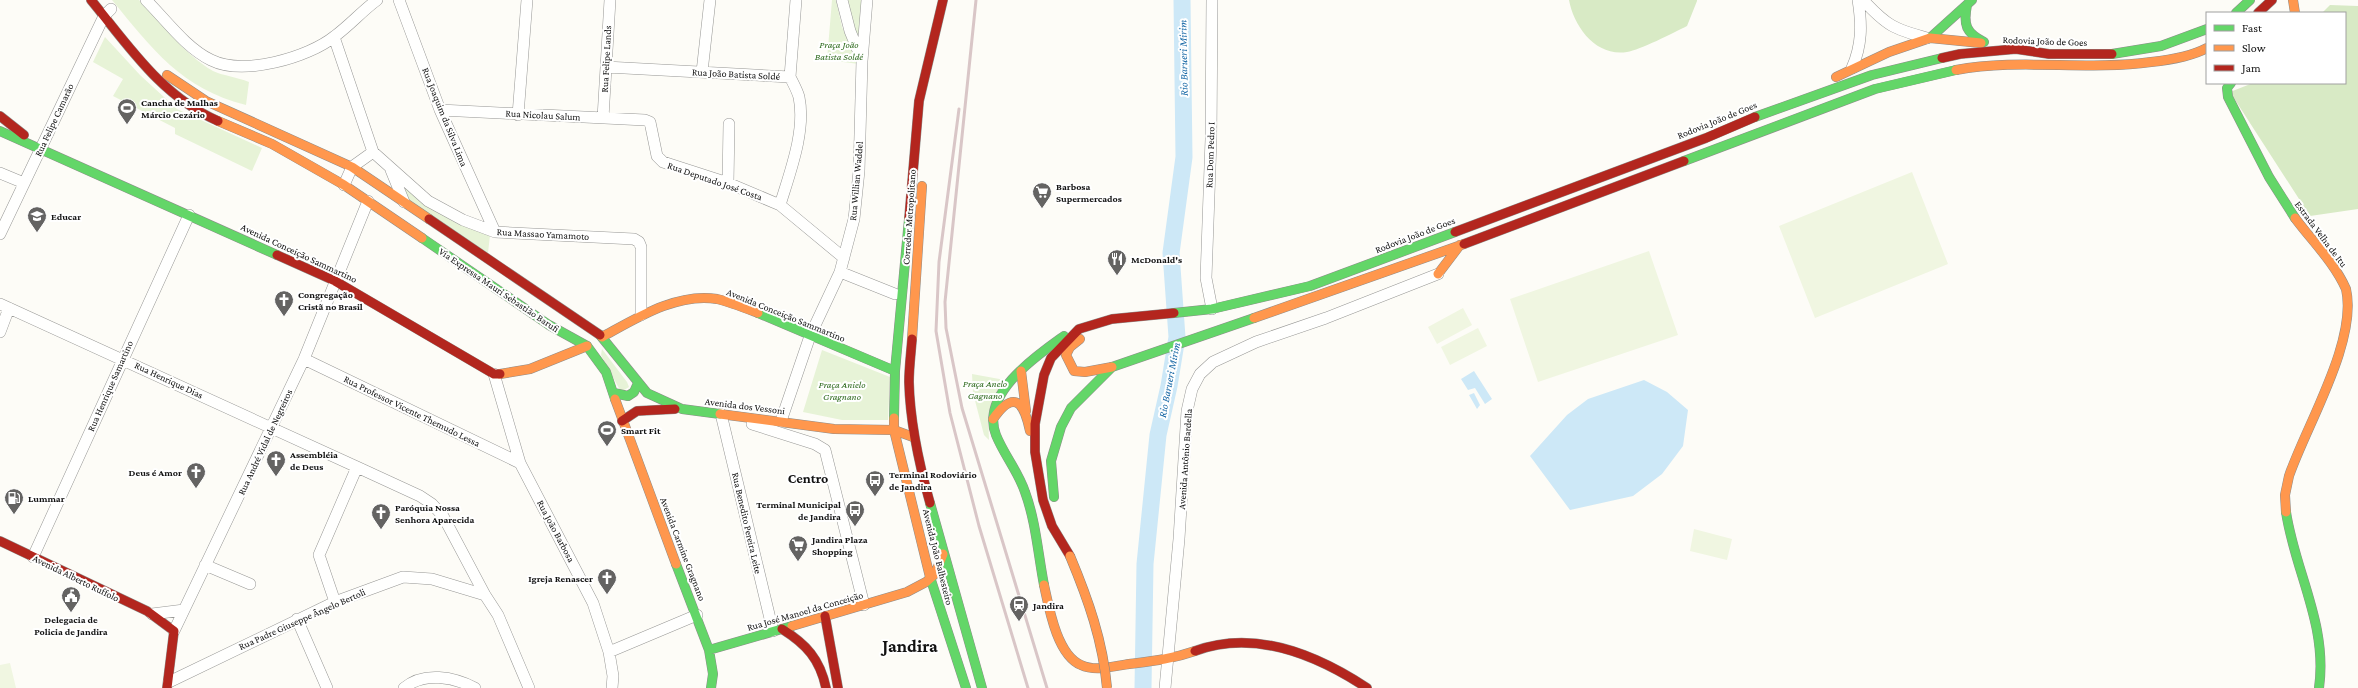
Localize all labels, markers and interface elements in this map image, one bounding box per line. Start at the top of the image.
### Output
legend [2206,12,2346,84]
water label: Rio Barueri Mirim [1176,20,1190,96]
text: Fast [2242,21,2263,35]
street label: Rua Felipe Lands [599,25,613,93]
street label: Rodovia João de Goes [2002,34,2088,48]
park label: Praça João Batista Soldé [815,39,864,62]
text: Slow [2242,41,2266,55]
text: Jam [2241,61,2261,75]
street label: Rua Joaquim da Silva Lima [420,66,470,168]
street label: Rua João Batista Soldé [692,66,781,82]
street label: Rua Felipe Camarão [32,82,76,158]
sports icon: Cancha de Malhas Márcio Cezário [116,97,138,125]
place label: Cancha de Malhas Márcio Cezário [141,97,218,120]
street label: Rodovia João de Goes [1676,99,1758,141]
street label: Rua Nicolau Salum [505,108,581,122]
street label: Rua Dom Pedro I [1203,122,1217,188]
street label: Rua Willian Waddel [847,141,865,221]
street label: Rua Deputado José Costa [666,160,764,203]
street label: Corredor Metropolitano [900,169,918,265]
supermarket icon: Barbosa Supermercados [1031,181,1053,209]
place label: Barbosa Supermercados [1056,181,1122,204]
street label: Estrada Velha de Itu [2293,199,2350,270]
school or university icon: Educar [26,205,48,233]
place label: Educar [51,211,81,222]
street label: Rodovia João de Goes [1373,215,1457,255]
street label: Avenida Conceição Sammartino [239,221,359,285]
street label: Rua Massao Yamamoto [496,226,590,242]
street label: Via Expressa Mauri Sebastião Barufi [437,246,562,335]
restaurant icon: McDonald's [1106,248,1128,276]
place label: McDonald's [1131,254,1182,265]
street label: Avenida Conceição Sammartino [725,286,847,344]
church icon: Congregação Cristã no Brasil [273,289,295,317]
place label: Congregação Cristã no Brasil [298,289,363,312]
street label: Rua Henrique Samartino [85,339,135,433]
water label: Rio Barueri Mirim [1156,341,1182,419]
street label: Rua Henrique Dias [133,359,205,401]
street label: Rua Professor Vicente Themudo Lessa [342,373,482,449]
park label: Praça Anelo Gagnano [963,378,1007,401]
park label: Praça Anielo Gragnano [819,379,866,402]
street label: Rua André Vidal de Negreiros [236,387,294,497]
street label: Avenida dos Vessoni [704,396,786,416]
street label: Avenida Antônio Bardella [1176,408,1194,510]
sports icon: Smart Fit [596,419,618,447]
place label: Smart Fit [621,425,661,436]
church icon: Assembléia de Deus [265,449,287,477]
place label: Assembléia de Deus [289,449,338,472]
church icon: Deus é Amor [185,461,207,489]
place label: Deus é Amor [129,467,182,478]
bus stop icon: Terminal Rodoviário de Jandira [864,469,886,497]
place label: Terminal Rodoviário de Jandira [889,469,977,492]
district label: Centro [788,470,828,486]
street label: Rua Benedito Pereira Leite [730,471,764,575]
fuel station icon: Lummar [3,487,25,515]
place label: Lummar [28,493,65,504]
street label: Avenida Carmine Gragnano [658,496,708,602]
street label: Rua João Barbosa [535,498,577,564]
place label: Terminal Municipal de Jandira [756,499,841,522]
bus stop icon: Terminal Municipal de Jandira [844,499,866,527]
church icon: Paróquia Nossa Senhora Aparecida [370,502,392,530]
place label: Paróquia Nossa Senhora Aparecida [395,502,475,525]
street label: Avenida João Balhesteiro [921,508,955,606]
supermarket icon: Jandira Plaza Shopping [787,534,809,562]
place label: Jandira Plaza Shopping [811,534,868,557]
street label: Avenida Alberto Ruffolo [31,552,121,604]
church icon: Igreja Renascer [596,567,618,595]
place label: Igreja Renascer [528,573,593,585]
public building icon: Delegacia de Policia de Jandira [60,585,82,613]
street label: Rua Padre Giuseppe Ângelo Bertoli [237,586,367,652]
street label: Rua José Manoel da Conceição [746,589,864,633]
station icon: Jandira [1008,594,1030,622]
place label: Jandira [1032,600,1064,611]
place label: Delegacia de Policia de Jandira [34,614,108,637]
district label: Jandira [880,636,938,656]

